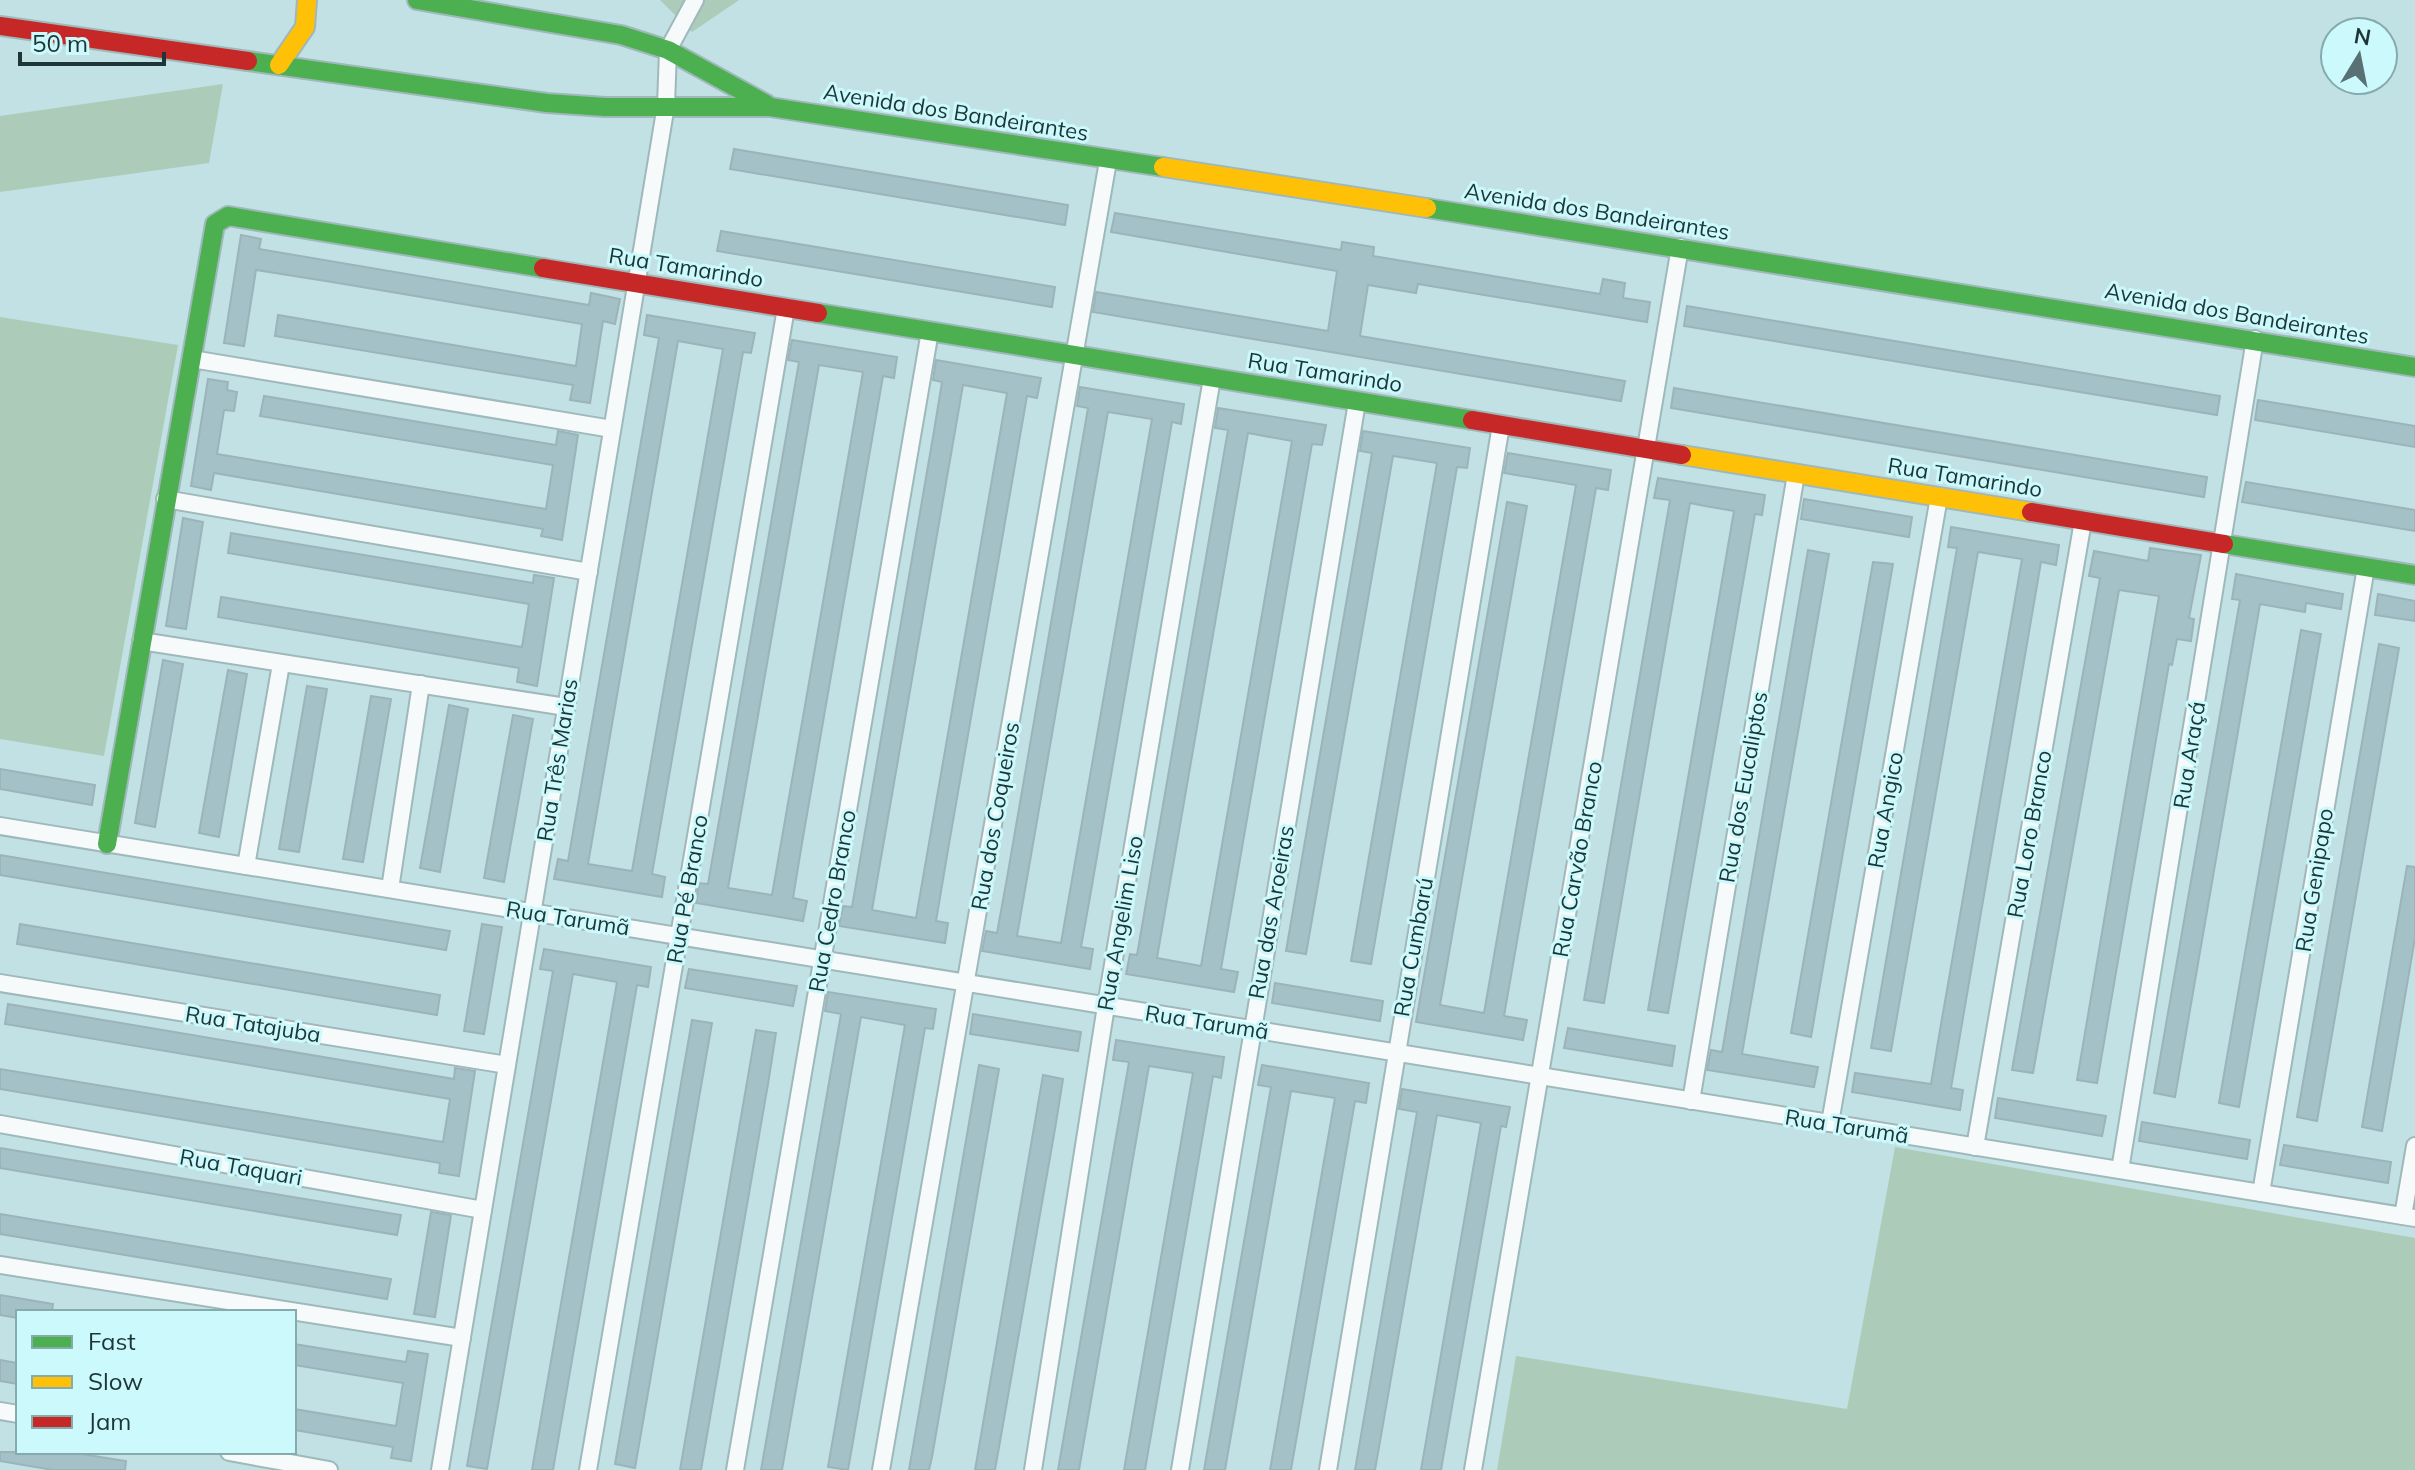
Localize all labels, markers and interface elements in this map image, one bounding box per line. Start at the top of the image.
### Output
scale bar [20,16,164,66]
north arrow [2319,16,2399,96]
text: N [2352,21,2373,52]
text: 50 m [32,28,88,58]
street label: Avenida dos Bandeirantes [822,77,1090,147]
street label: Avenida dos Bandeirantes [1463,176,1731,246]
street label: Rua Tamarindo [607,241,765,293]
street label: Avenida dos Bandeirantes [2103,276,2371,350]
street label: Rua Tamarindo [1246,346,1404,398]
street label: Rua Tamarindo [1886,451,2044,503]
street label: Rua Três Marias [530,677,584,843]
street label: Rua dos Eucaliptos [1712,689,1774,885]
street label: Rua Araçá [2167,699,2211,811]
street label: Rua dos Coqueiros [965,720,1025,912]
street label: Rua Loro Branco [2000,748,2058,920]
street label: Rua Angico [1861,750,1909,870]
street label: Rua Carvão Branco [1546,759,1608,959]
street label: Rua Genipapo [2289,806,2339,954]
street label: Rua Cedro Branco [802,808,862,994]
street label: Rua Pé Branco [660,812,714,966]
street label: Rua das Aroeiras [1242,823,1300,1001]
street label: Rua Angelim Liso [1091,833,1149,1013]
street label: Rua Cumbarú [1387,875,1439,1019]
street label: Rua Tarumã [504,894,632,942]
street label: Rua Tarumã [1143,998,1271,1046]
street label: Rua Tatajuba [183,999,323,1049]
street label: Rua Tarumã [1783,1102,1911,1150]
street label: Rua Taquari [178,1142,304,1192]
legend [16,1310,296,1454]
text: Fast [88,1326,136,1356]
text: Slow [88,1366,143,1396]
text: Jam [88,1406,131,1436]

